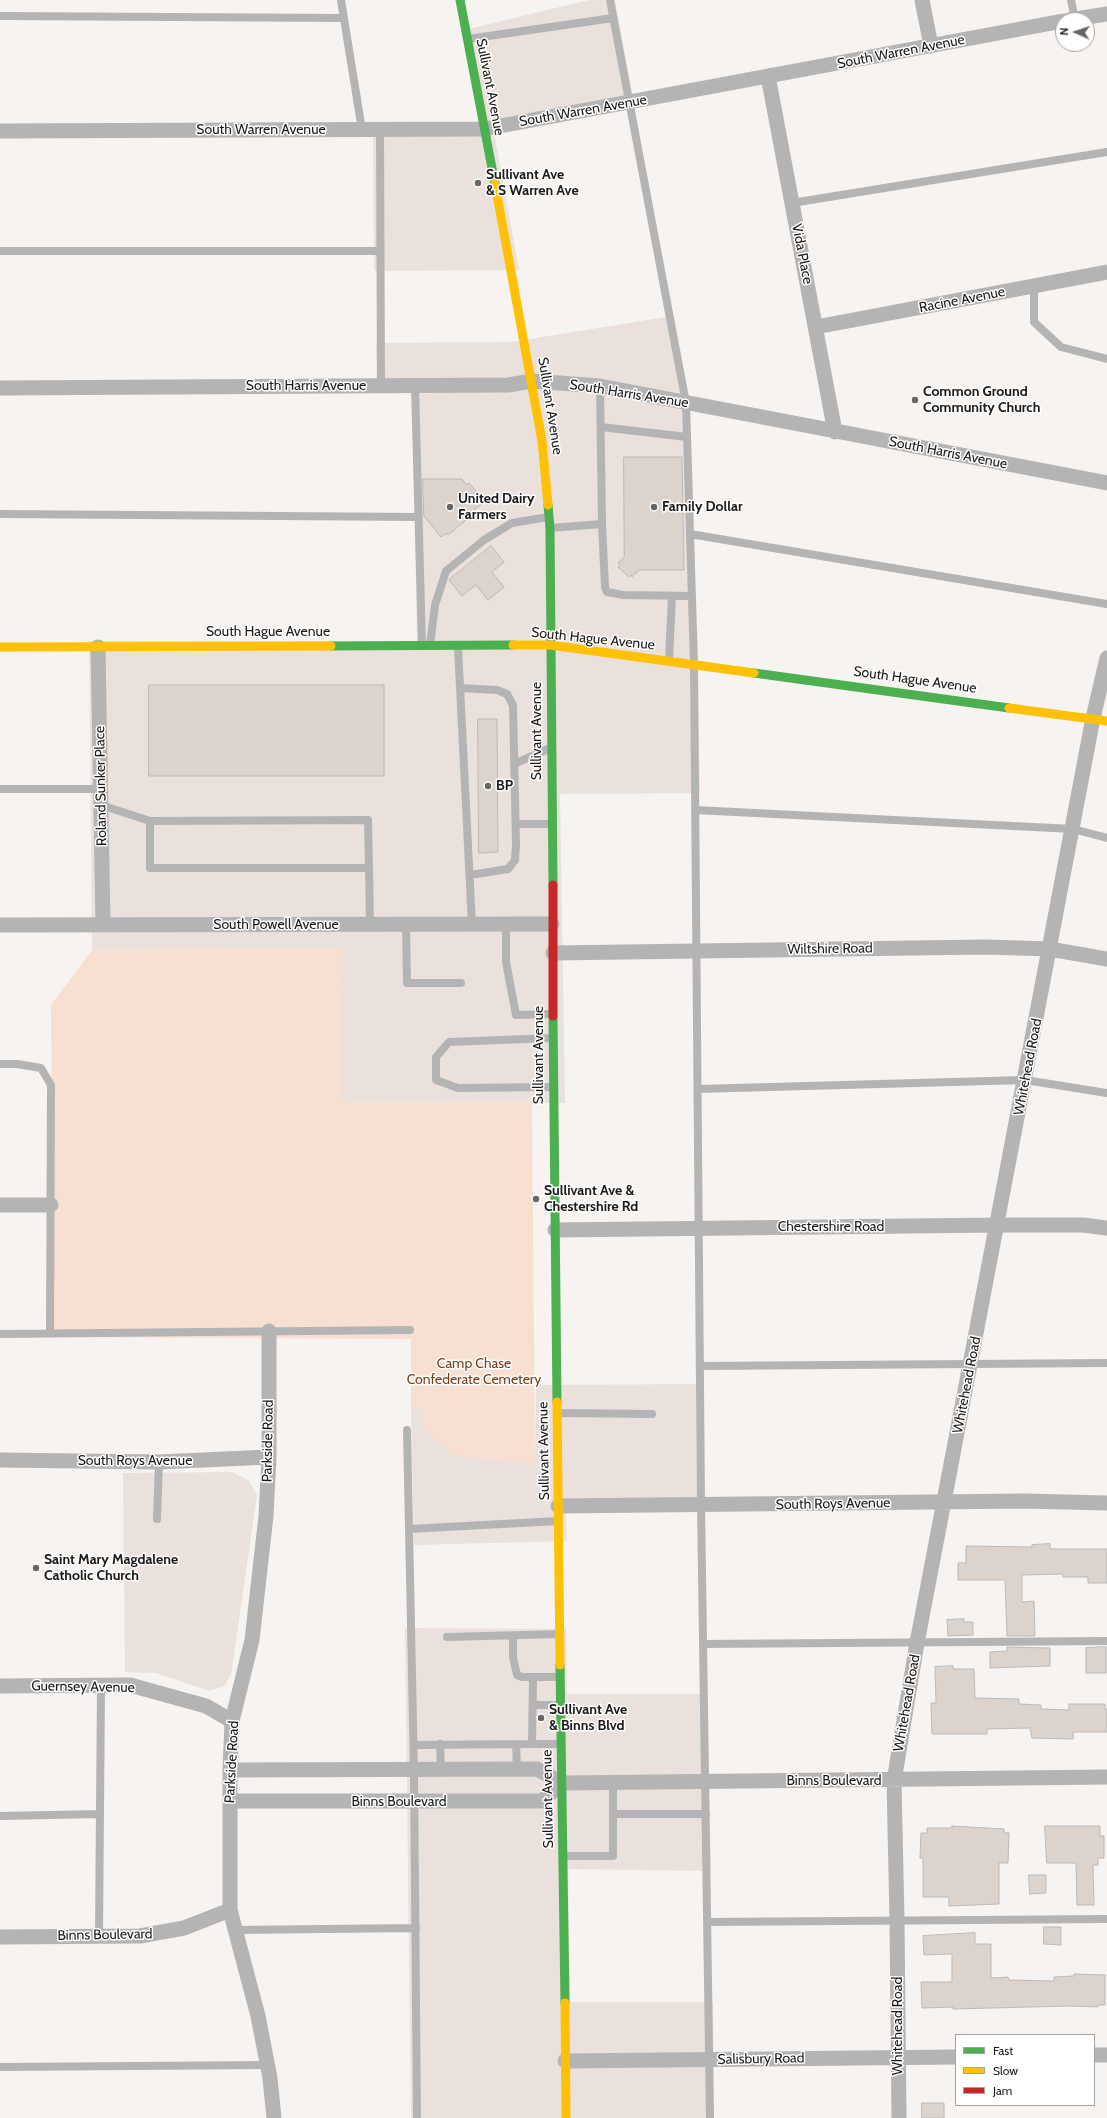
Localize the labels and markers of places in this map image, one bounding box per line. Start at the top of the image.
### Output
place label: Sullivant Ave & S Warren Ave [486,167,579,200]
marker: Sullivant Ave & S Warren Ave [473,178,483,188]
place label: Common Ground Community Church [923,384,1040,416]
marker: Common Ground Community Church [910,395,920,405]
place label: United Dairy Farmers [458,491,535,524]
place label: Family Dollar [662,499,743,515]
marker: United Dairy Farmers [445,502,455,512]
marker: Family Dollar [649,502,659,512]
place label: BP [496,778,513,794]
marker: BP [483,781,493,791]
place label: Sullivant Ave & Chestershire Rd [544,1183,638,1216]
marker: Sullivant Ave & Chestershire Rd [531,1194,541,1204]
place label: Saint Mary Magdalene Catholic Church [44,1552,178,1584]
marker: Saint Mary Magdalene Catholic Church [31,1563,41,1573]
place label: Sullivant Ave & Binns Blvd [549,1702,627,1734]
marker: Sullivant Ave & Binns Blvd [536,1713,546,1723]

